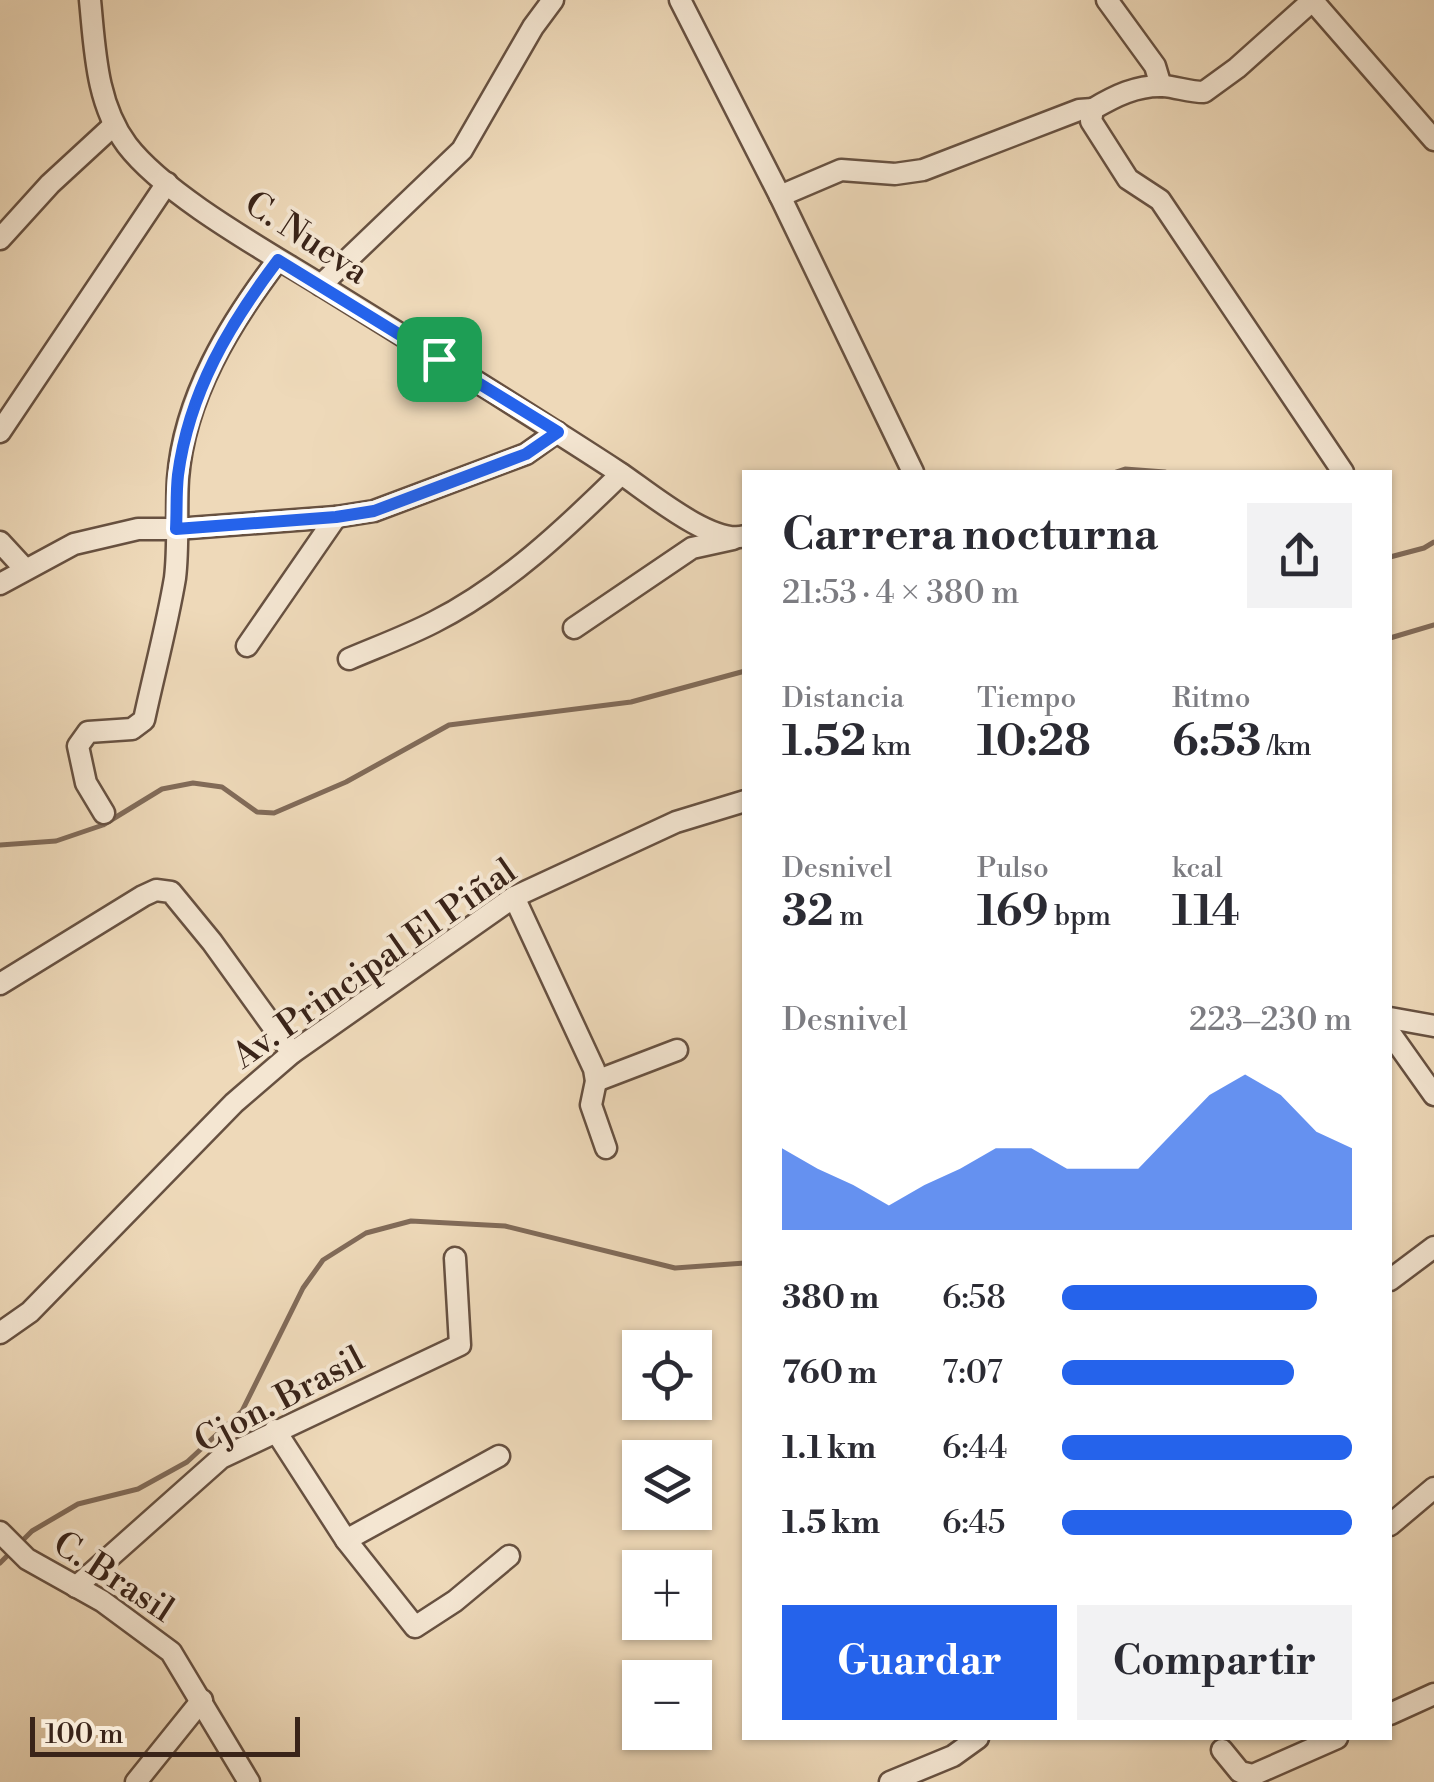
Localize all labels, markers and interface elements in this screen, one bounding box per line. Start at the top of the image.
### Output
street label: C. Nueva [236,183,376,294]
pin [397,317,482,402]
icon: arrive [412,332,467,387]
button: share [1247,503,1352,608]
text: Carrera nocturna [782,507,1158,564]
text: 21:53 · 4 × 380 m [782,573,1019,613]
text: Distancia [782,681,904,716]
text: Tiempo [977,681,1076,716]
text: Ritmo [1172,681,1250,716]
text: 1.52 [782,716,866,769]
text: 10:28 [977,716,1091,769]
text: 6:53 [1172,716,1261,769]
text: km [866,729,911,764]
text: /km [1261,729,1312,764]
street label: Av. Principal El Piñal [224,850,525,1079]
text: Desnivel [782,851,892,886]
text: Pulso [977,851,1049,886]
text: kcal [1172,851,1223,886]
text: 32 [782,886,834,939]
text: 169 [977,886,1049,939]
text: 114 [1172,886,1240,939]
text: m [834,899,864,934]
text: bpm [1049,899,1111,934]
text: Desnivel [782,1000,908,1040]
text: 223–230 m [1189,1000,1352,1040]
text: 380 m [782,1278,879,1318]
text: 6:58 [942,1278,1006,1318]
map controls [622,1330,712,1750]
button: locate [622,1330,712,1420]
street label: Cjon. Brasil [188,1338,372,1463]
text: 760 m [782,1353,877,1393]
text: 7:07 [942,1353,1003,1393]
text: 1.1 km [782,1428,876,1468]
text: 6:44 [942,1428,1007,1468]
button: layers [622,1440,712,1530]
text: 1.5 km [782,1503,880,1543]
text: 6:45 [942,1503,1005,1543]
street label: C. Brasil [45,1522,181,1632]
button: + [622,1550,712,1640]
button: Guardar [782,1605,1057,1720]
button: Compartir [1077,1605,1352,1720]
button: − [622,1660,712,1750]
scale bar [30,1712,300,1756]
text: 100 m [45,1717,124,1752]

